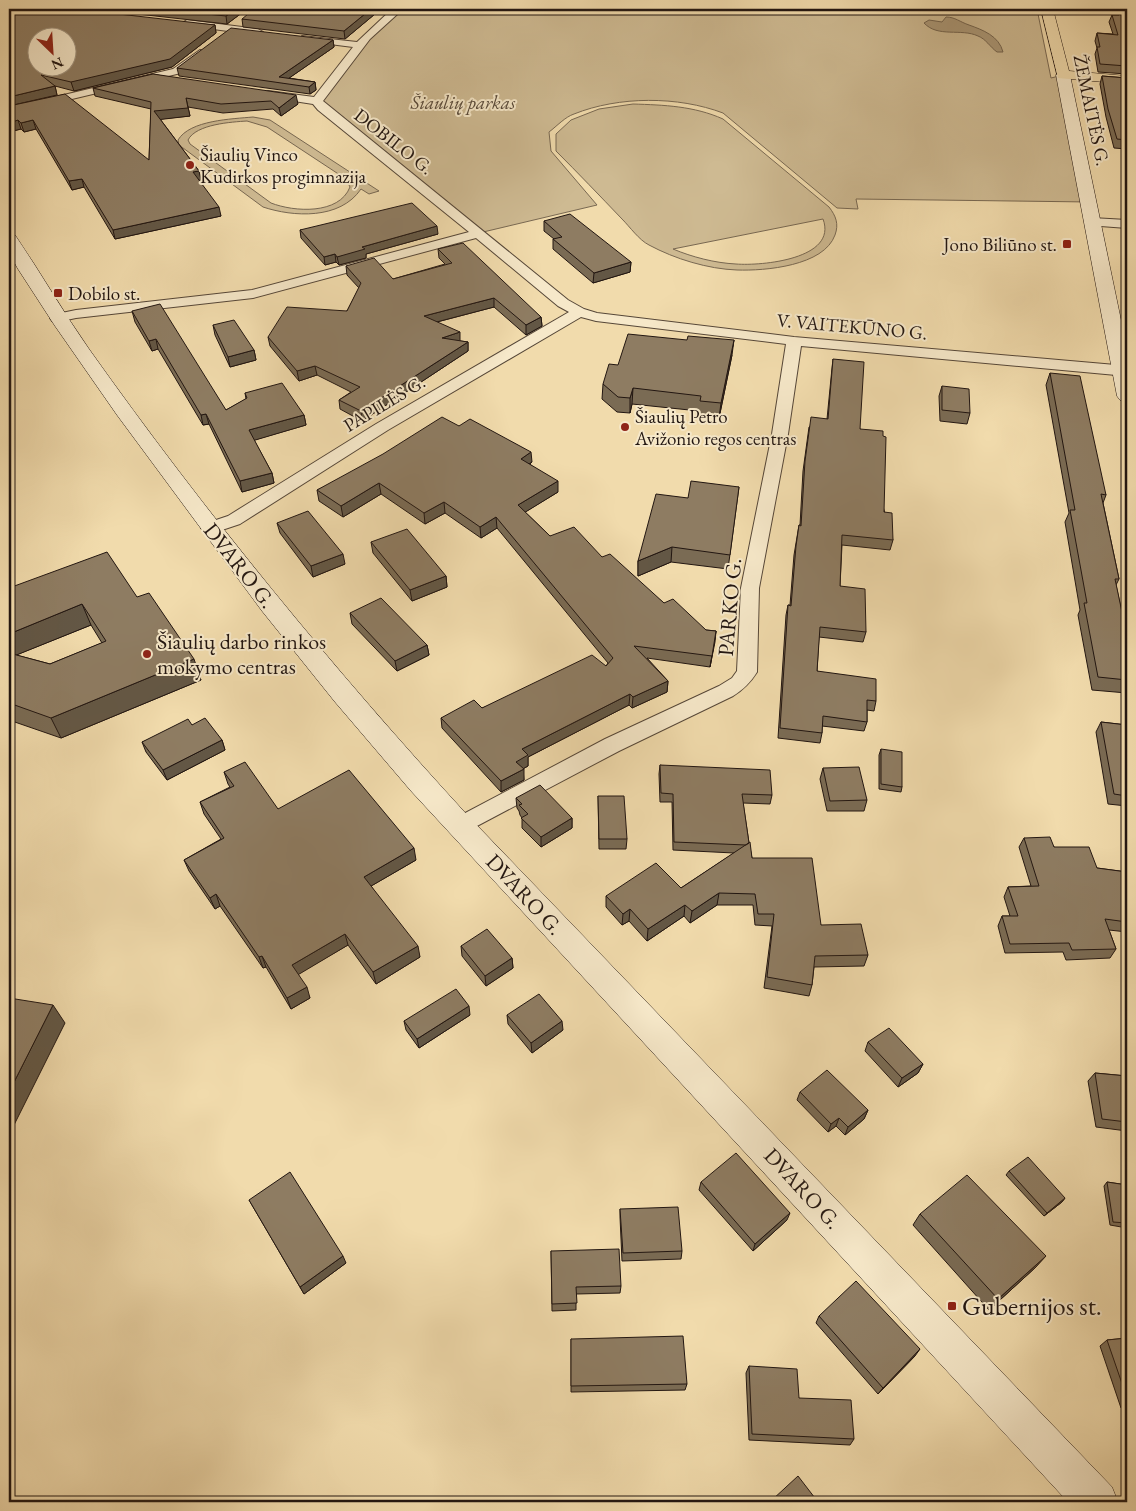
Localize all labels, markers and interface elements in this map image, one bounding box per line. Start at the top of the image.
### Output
north arrow [28,28,78,78]
street label: ŽEMAITĖS G. [1068,52,1116,168]
text: N [48,53,66,75]
park label: Šiaulių parkas [410,90,516,115]
street label: DOBILO G. [349,103,438,180]
place label: Šiaulių Vinco Kudirkos progimnazija [200,142,366,189]
marker: Šiaulių Vinco Kudirkos progimnazija [184,159,196,171]
place label: Jono Biliūno st. [941,232,1057,257]
marker: Jono Biliūno st. [1061,238,1073,250]
place label: Dobilo st. [68,281,140,306]
marker: Dobilo st. [52,287,64,299]
street label: V. VAITEKŪNO G. [776,307,928,346]
street label: PAPILĖS G. [339,369,430,438]
place label: Šiaulių Petro Avižonio regos centras [634,404,796,451]
marker: Šiaulių Petro Avižonio regos centras [619,421,631,433]
street label: DVARO G. [197,517,282,614]
street label: PARKO G. [711,557,748,657]
place label: Šiaulių darbo rinkos mokymo centras [157,627,326,681]
marker: Šiaulių darbo rinkos mokymo centras [141,648,153,660]
street label: DVARO G. [480,848,570,941]
street label: DVARO G. [758,1142,848,1235]
place label: Gubernijos st. [962,1289,1102,1323]
marker: Gubernijos st. [946,1300,958,1312]

